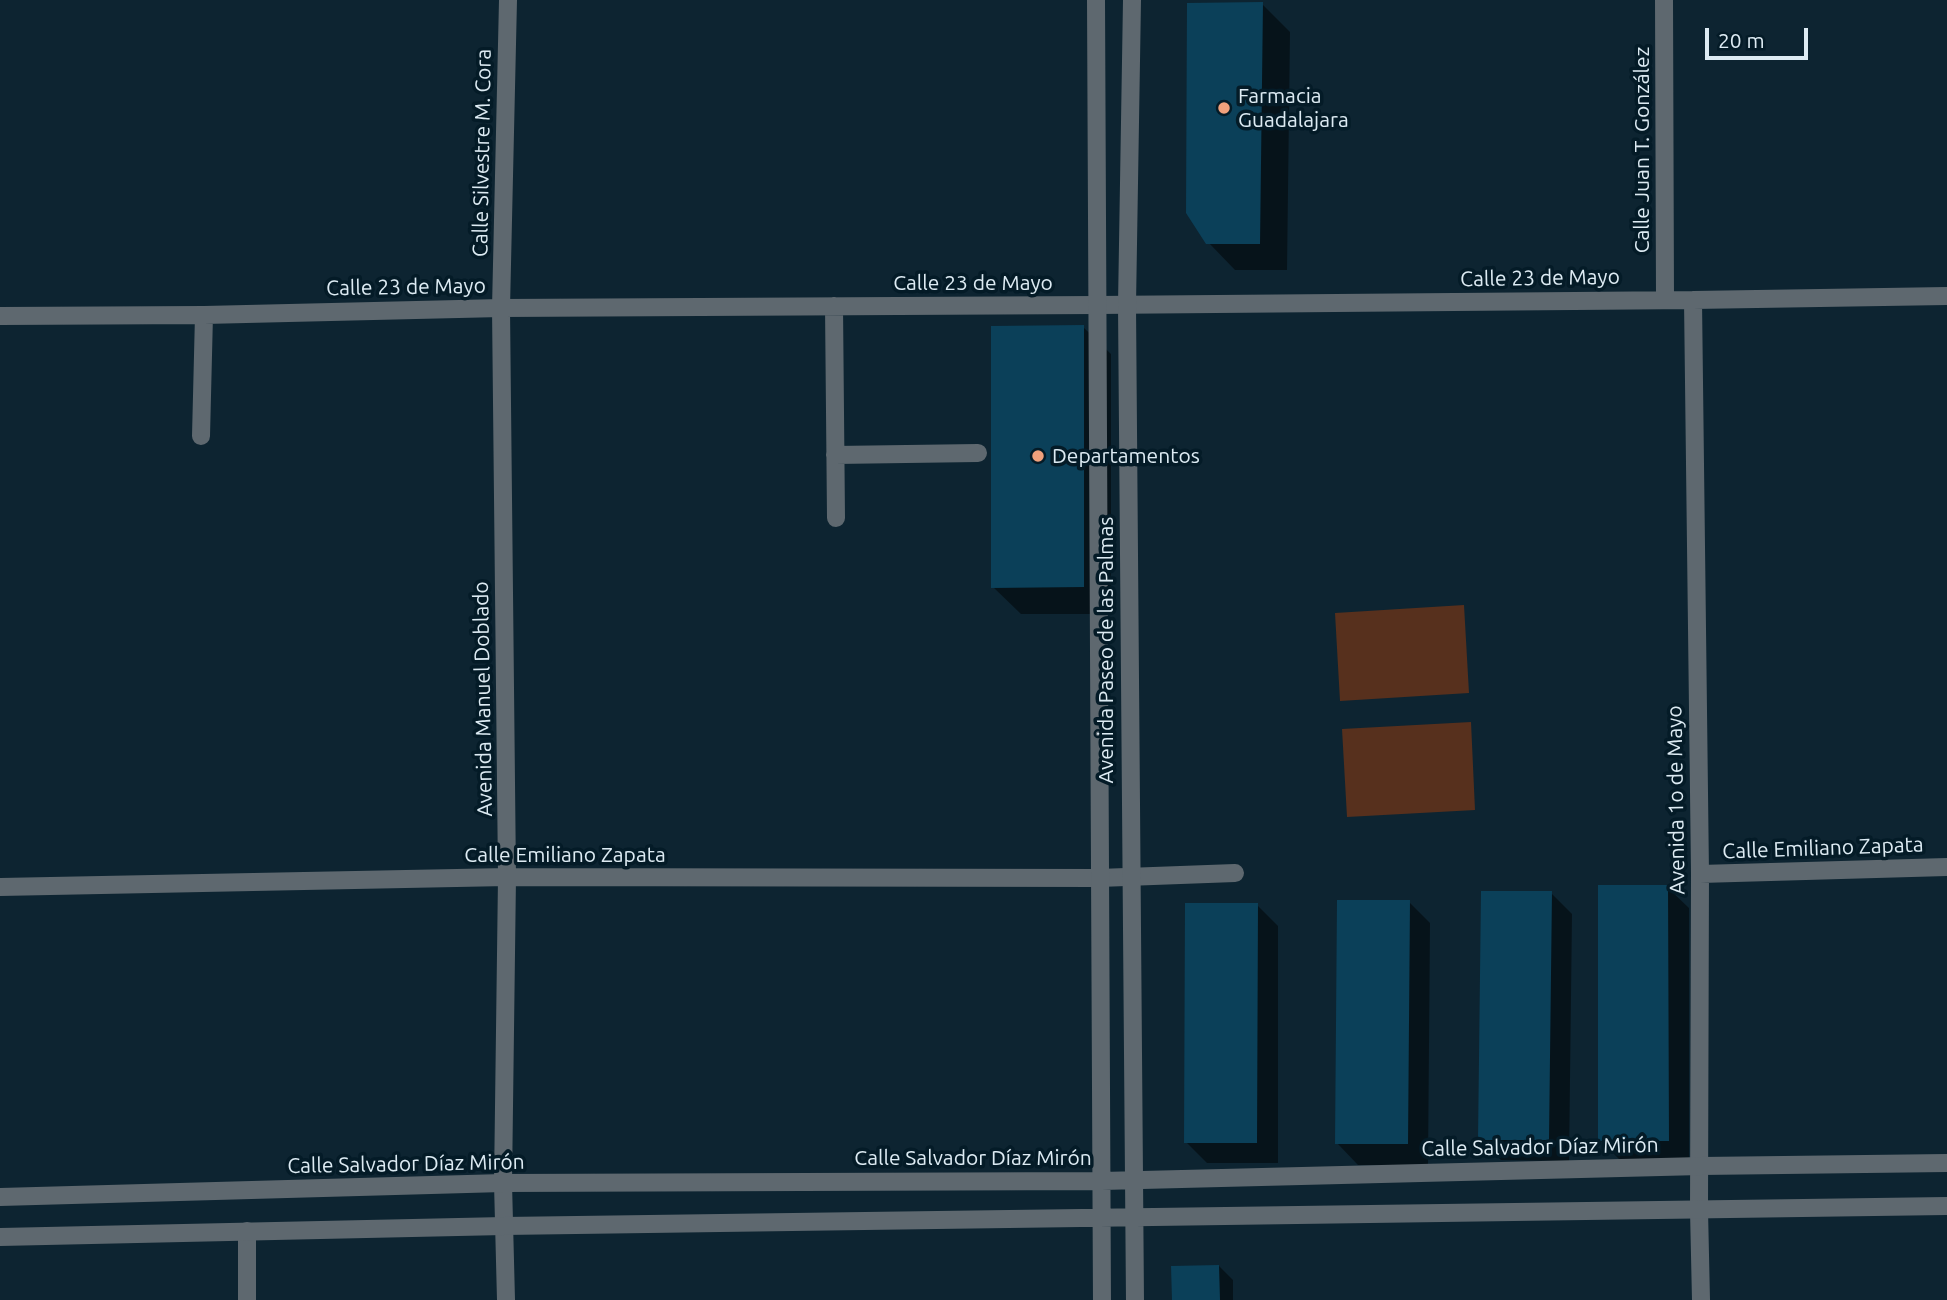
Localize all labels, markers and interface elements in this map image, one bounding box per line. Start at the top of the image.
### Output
scale bar [1709,14,1812,58]
text: 20 m [1718,28,1765,52]
street label: Calle Juan T. González [1629,47,1655,253]
street label: Calle Silvestre M. Cora [468,49,496,257]
place label: Farmacia Guadalajara [1238,83,1349,133]
marker: Farmacia Guadalajara [1216,100,1232,116]
street label: Calle 23 de Mayo [1460,264,1620,292]
street label: Calle 23 de Mayo [893,270,1053,296]
street label: Calle 23 de Mayo [326,273,486,301]
place label: Departamentos [1052,443,1200,469]
marker: Departamentos [1030,448,1046,464]
street label: Avenida Paseo de las Palmas [1093,517,1119,783]
street label: Avenida Manuel Doblado [468,581,498,817]
street label: Avenida 1o de Mayo [1662,705,1690,895]
street label: Calle Emiliano Zapata [1722,832,1924,864]
street label: Calle Emiliano Zapata [464,842,666,868]
street label: Calle Salvador Díaz Mirón [1421,1132,1659,1162]
street label: Calle Salvador Díaz Mirón [854,1145,1092,1171]
street label: Calle Salvador Díaz Mirón [287,1149,525,1179]

